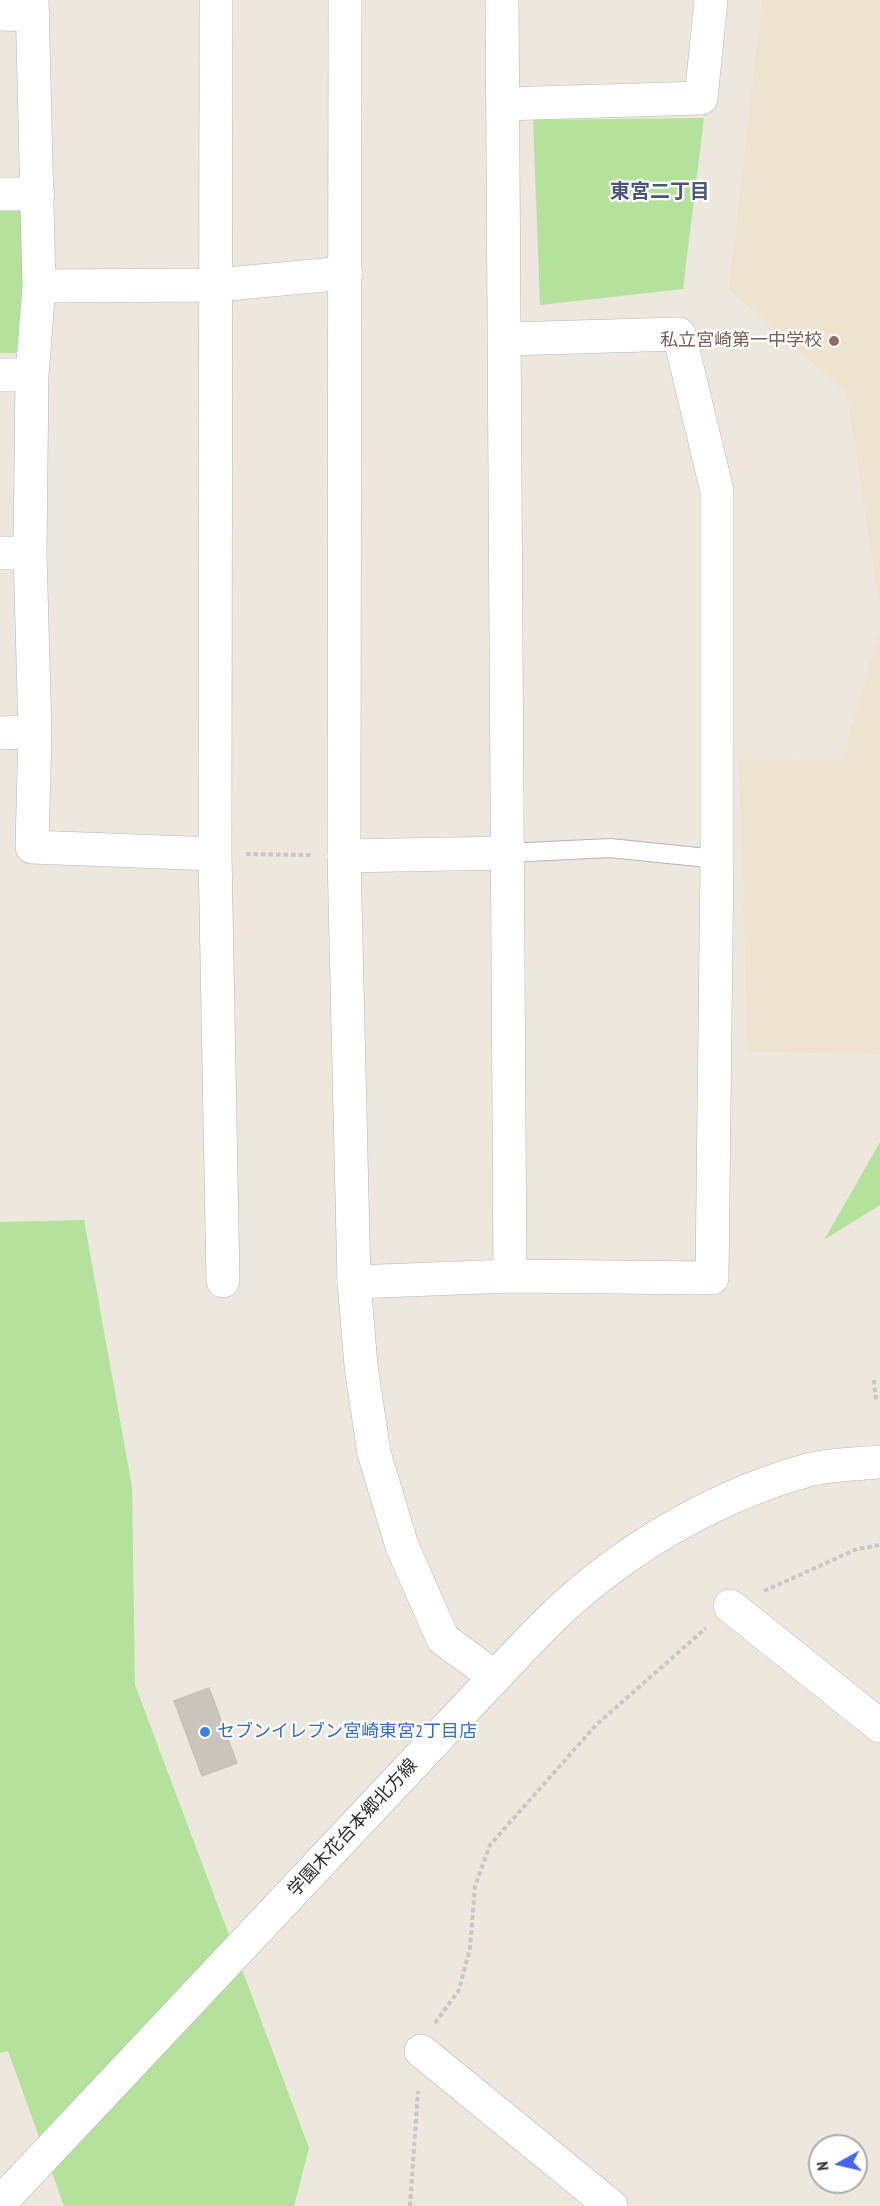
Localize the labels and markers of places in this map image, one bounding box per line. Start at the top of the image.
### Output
place label: 私立宮崎第一中学校 [660,330,822,352]
marker: 私立宮崎第一中学校 [827,334,841,348]
place label: セブンイレブン宮崎東宮2丁目店 [217,1721,477,1743]
marker: セブンイレブン宮崎東宮2丁目店 [198,1725,212,1739]

